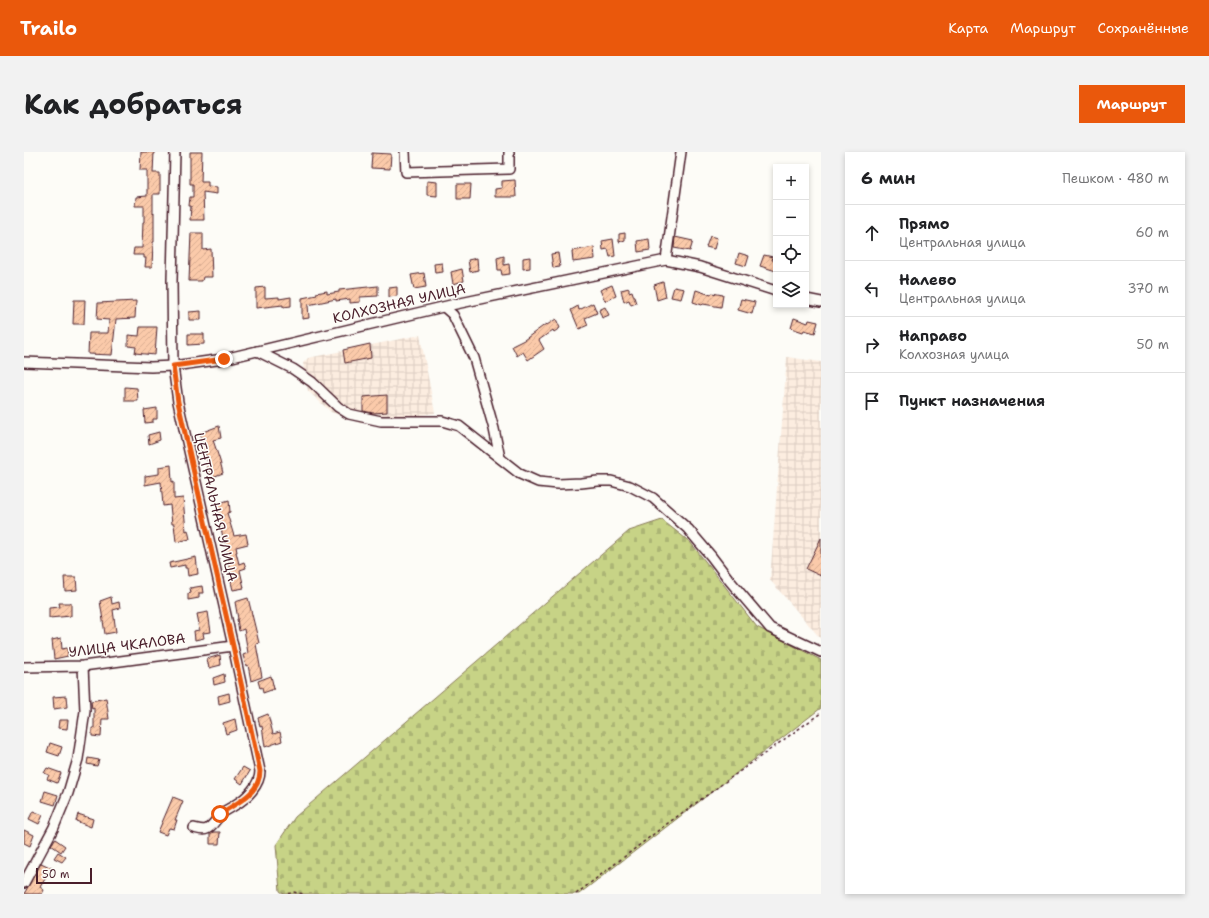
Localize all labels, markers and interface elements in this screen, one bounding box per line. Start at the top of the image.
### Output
text: Trailo [20,16,77,41]
text: Карта [948,19,988,37]
text: Маршрут [1010,19,1076,37]
text: Сохранённые [1098,19,1189,37]
text: Как добраться [24,85,243,123]
button: Маршрут [1079,85,1185,123]
map controls [773,164,809,308]
button: + [773,164,809,200]
text: 6 мин [861,167,916,189]
text: Пешком · 480 m [1062,170,1169,187]
button: − [773,200,809,236]
text: Прямо [899,214,949,234]
icon: ahead [861,222,883,244]
text: 60 m [1136,224,1169,241]
text: Центральная улица [899,234,1025,251]
button: locate [773,236,809,272]
text: Налево [899,270,957,290]
button: layers [773,272,809,308]
icon: left [861,278,883,300]
street label: КОЛХОЗНАЯ УЛИЦА [331,279,467,327]
text: 370 m [1127,280,1169,297]
text: Центральная улица [899,290,1025,307]
text: Направо [899,326,967,346]
icon: right [861,334,883,356]
text: 50 m [1136,336,1169,353]
text: Колхозная улица [899,346,1009,363]
route end [215,350,233,368]
icon: arrive [861,390,883,412]
text: Пункт назначения [899,391,1045,411]
street label: ЦЕНТРАЛЬНАЯ УЛИЦА [190,431,242,583]
street label: УЛИЦА ЧКАЛОВА [68,629,186,661]
route start [211,805,229,823]
scale bar [36,866,92,885]
text: 50 m [42,867,70,882]

